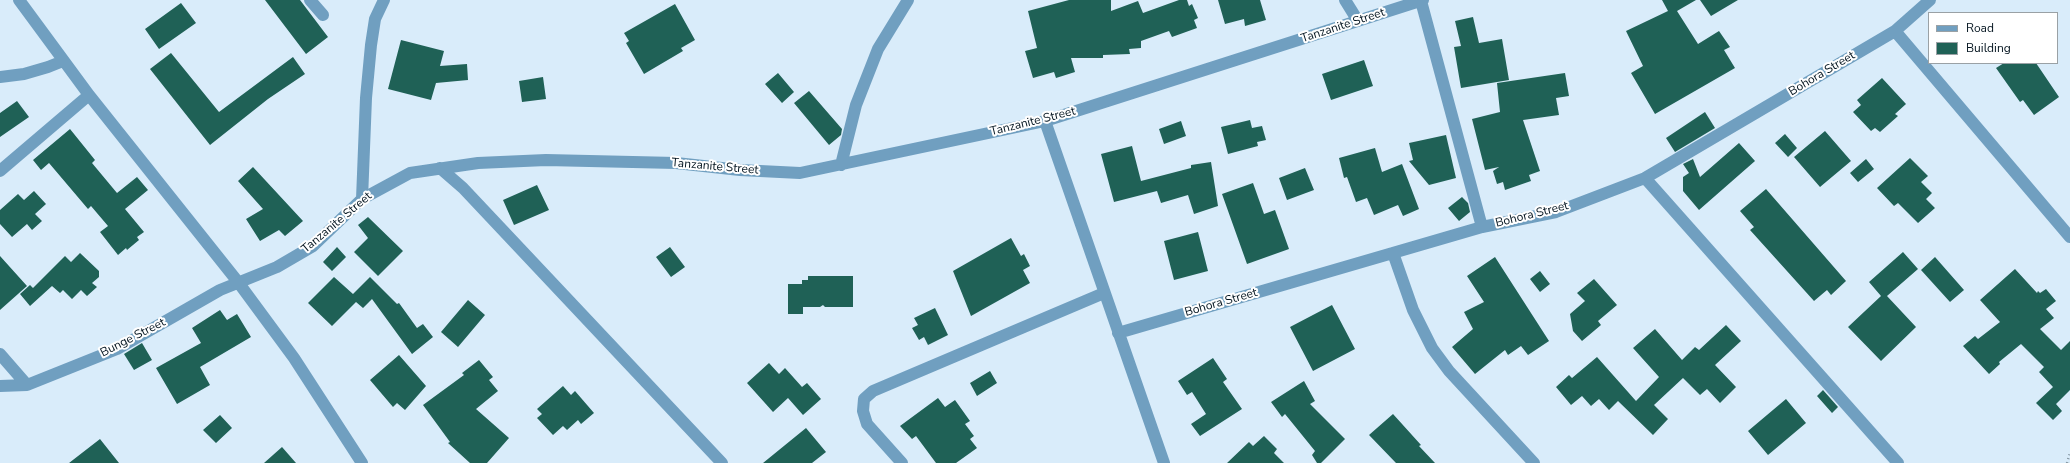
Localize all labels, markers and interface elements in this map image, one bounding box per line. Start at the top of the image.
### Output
street label: Tanzanite Street [1299,6,1387,46]
legend [1928,12,2058,64]
text: Road [1966,20,1994,36]
text: Building [1966,40,2011,56]
street label: Bohora Street [1786,49,1858,99]
street label: Tanzanite Street [989,104,1077,140]
street label: Tanzanite Street [671,156,759,178]
street label: Tanzanite Street [299,189,375,257]
street label: Bohora Street [1494,199,1570,231]
street label: Bohora Street [1183,286,1259,320]
street label: Bunge Street [98,315,168,361]

